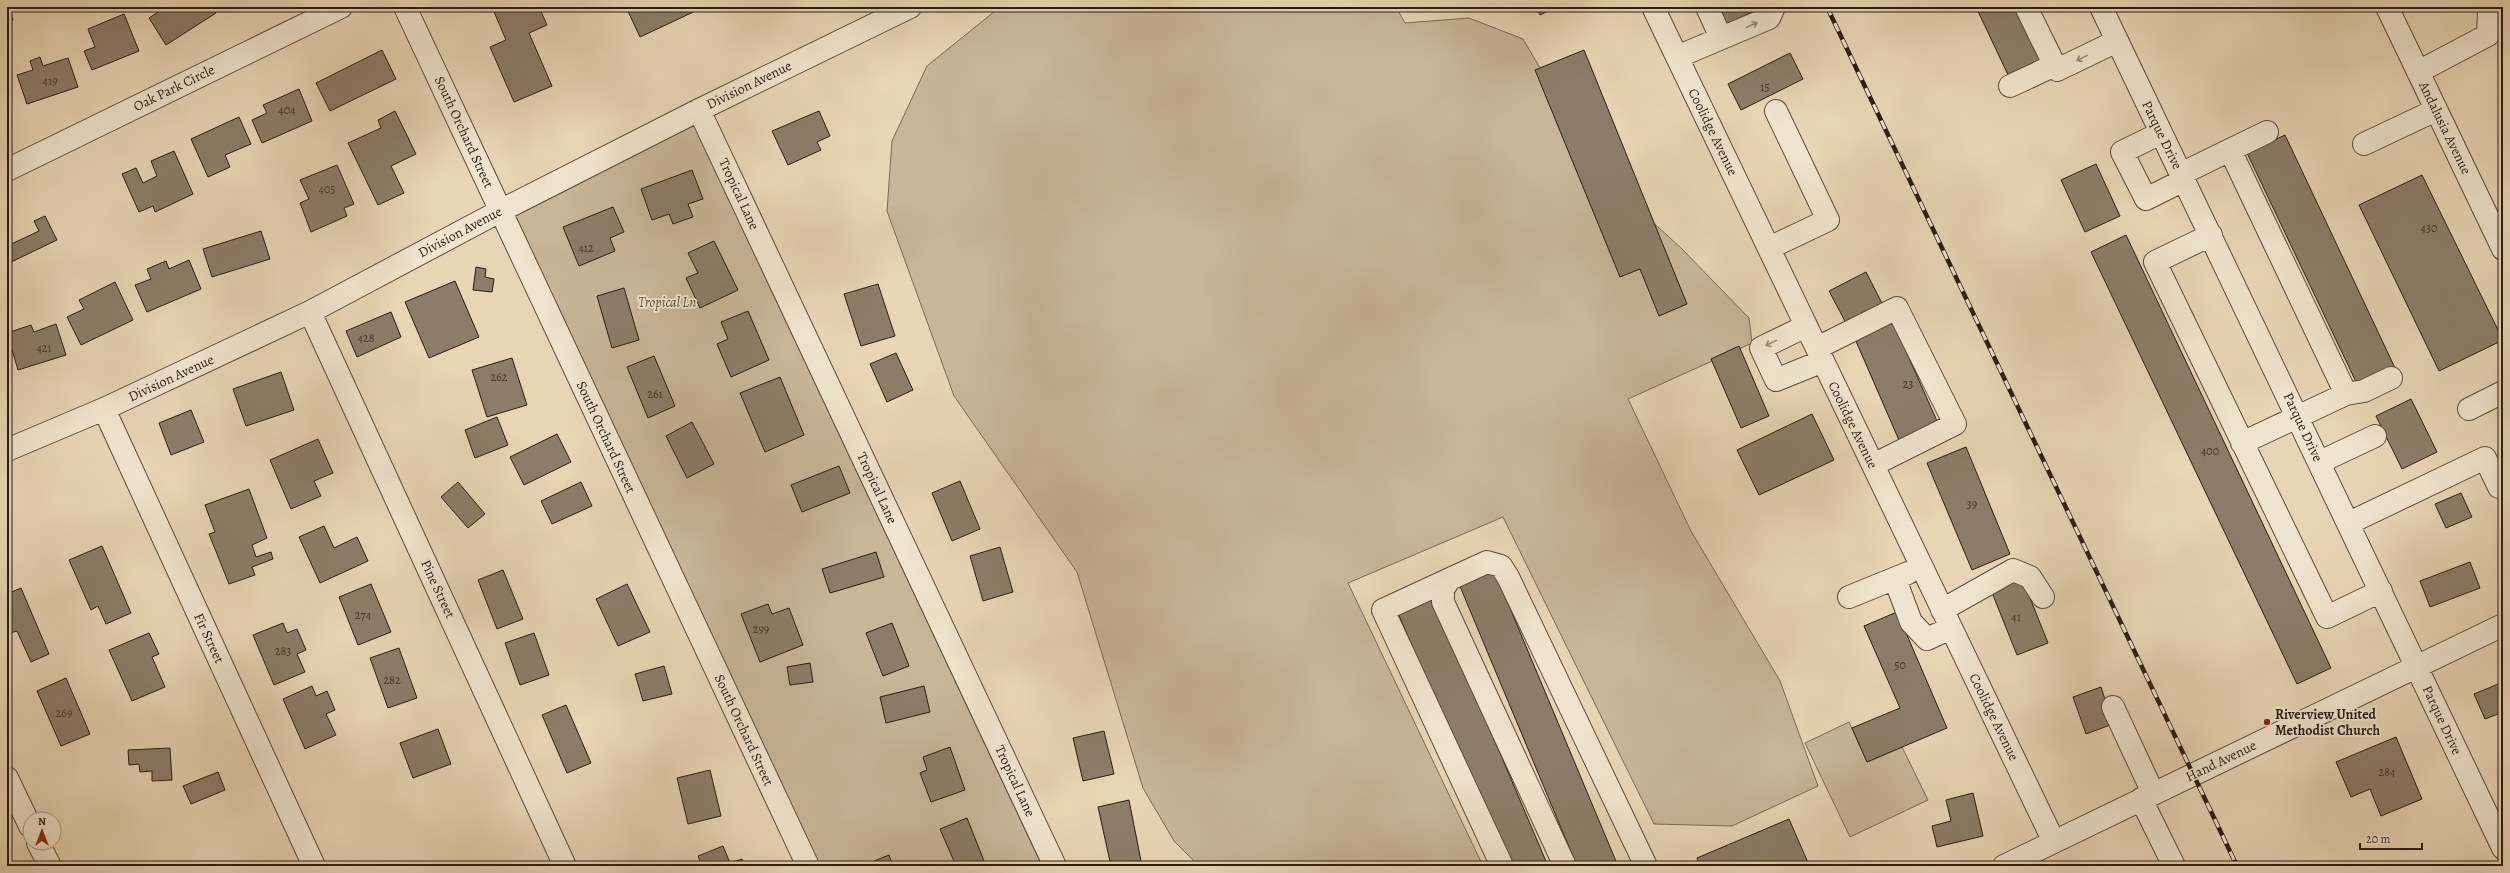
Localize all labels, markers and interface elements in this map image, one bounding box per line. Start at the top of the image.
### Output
one-way arrow [1745,21,1757,29]
one-way arrow [2076,55,2088,62]
street label: Division Avenue [703,56,795,114]
street label: Oak Park Circle [130,60,218,116]
house number: 419 [42,73,58,89]
street label: South Orchard Street [430,73,498,191]
street label: Andalusia Avenue [2414,77,2476,178]
house number: 15 [1760,79,1770,95]
street label: Coolidge Avenue [1684,85,1742,179]
street label: Parque Drive [2137,97,2187,173]
house number: 404 [278,102,296,118]
street label: Tropical Lane [714,155,764,233]
house number: 405 [319,181,336,197]
street label: Division Avenue [415,202,505,262]
house number: 430 [2421,220,2437,236]
house number: 412 [578,240,594,256]
park label: Tropical Ln [638,293,696,312]
house number: 428 [358,330,375,346]
house number: 421 [36,340,52,356]
one-way arrow [1765,340,1777,347]
street label: Division Avenue [125,350,217,406]
house number: 262 [491,369,508,385]
house number: 23 [1903,376,1913,392]
street label: South Orchard Street [572,378,640,496]
street label: Coolidge Avenue [1824,378,1882,472]
house number: 261 [647,386,663,402]
street label: Parque Drive [2279,389,2327,465]
house number: 400 [2201,443,2219,459]
street label: Tropical Lane [852,449,902,527]
house number: 39 [1967,496,1977,512]
street label: Pine Street [416,557,460,622]
house number: 274 [355,607,372,623]
house number: 41 [2011,609,2021,625]
street label: Fir Street [189,610,229,667]
house number: 299 [753,621,769,637]
house number: 283 [275,643,291,659]
house number: 50 [1894,657,1906,673]
street label: Coolidge Avenue [1965,670,2023,764]
street label: South Orchard Street [710,671,778,789]
house number: 282 [383,672,401,688]
street label: Parque Drive [2418,682,2466,758]
house number: 269 [56,705,72,721]
place label: Riverview United Methodist Church [2275,705,2380,740]
marker: Riverview United Methodist Church [2262,717,2272,727]
street label: Hand Avenue [2182,736,2260,786]
street label: Tropical Lane [990,742,1040,820]
house number: 284 [2379,764,2396,780]
north arrow [22,811,62,851]
text: N [38,814,46,829]
scale bar [2360,825,2422,851]
text: 20 m [2366,831,2390,847]

